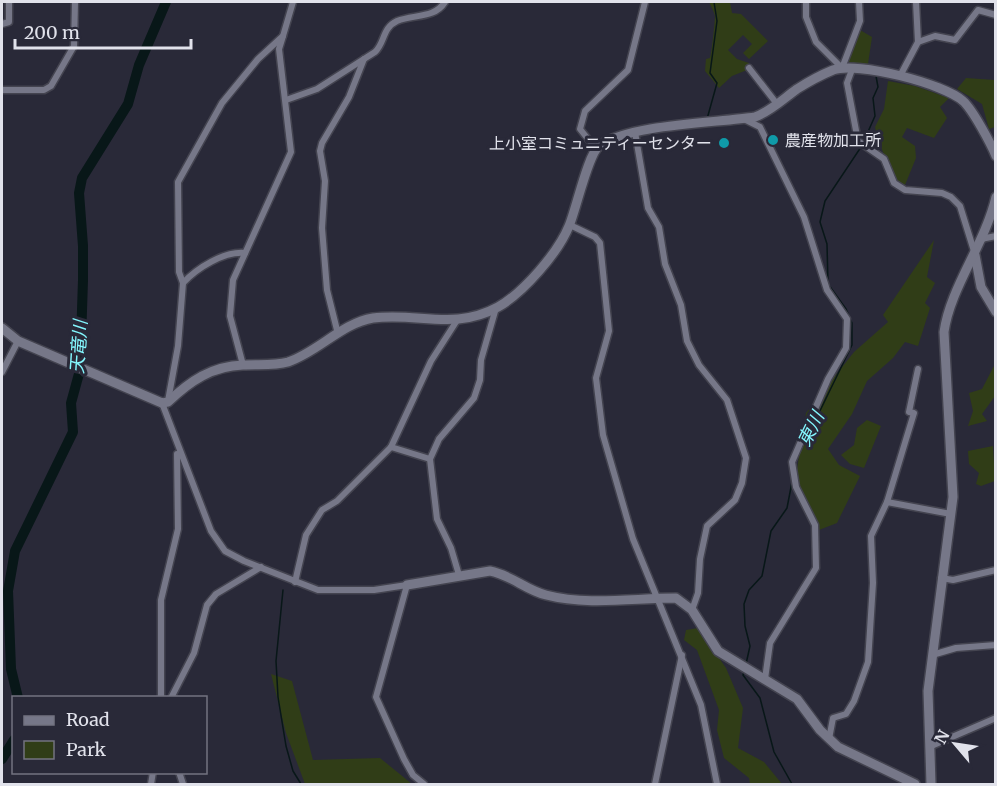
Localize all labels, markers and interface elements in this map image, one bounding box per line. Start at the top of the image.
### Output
scale bar [15,12,190,50]
text: 200 m [24,21,80,44]
place label: 農産物加工所 [785,130,881,150]
place label: 上小室コミュニティーセンター [489,133,712,153]
marker: 農産物加工所 [766,133,780,147]
marker: 上小室コミュニティーセンター [717,136,731,150]
water label: 天竜川 [65,317,92,375]
water label: 東川 [792,406,830,450]
legend [12,696,207,774]
text: Road [66,708,110,731]
north arrow [925,714,985,774]
text: N [930,726,954,747]
text: Park [66,738,107,761]

